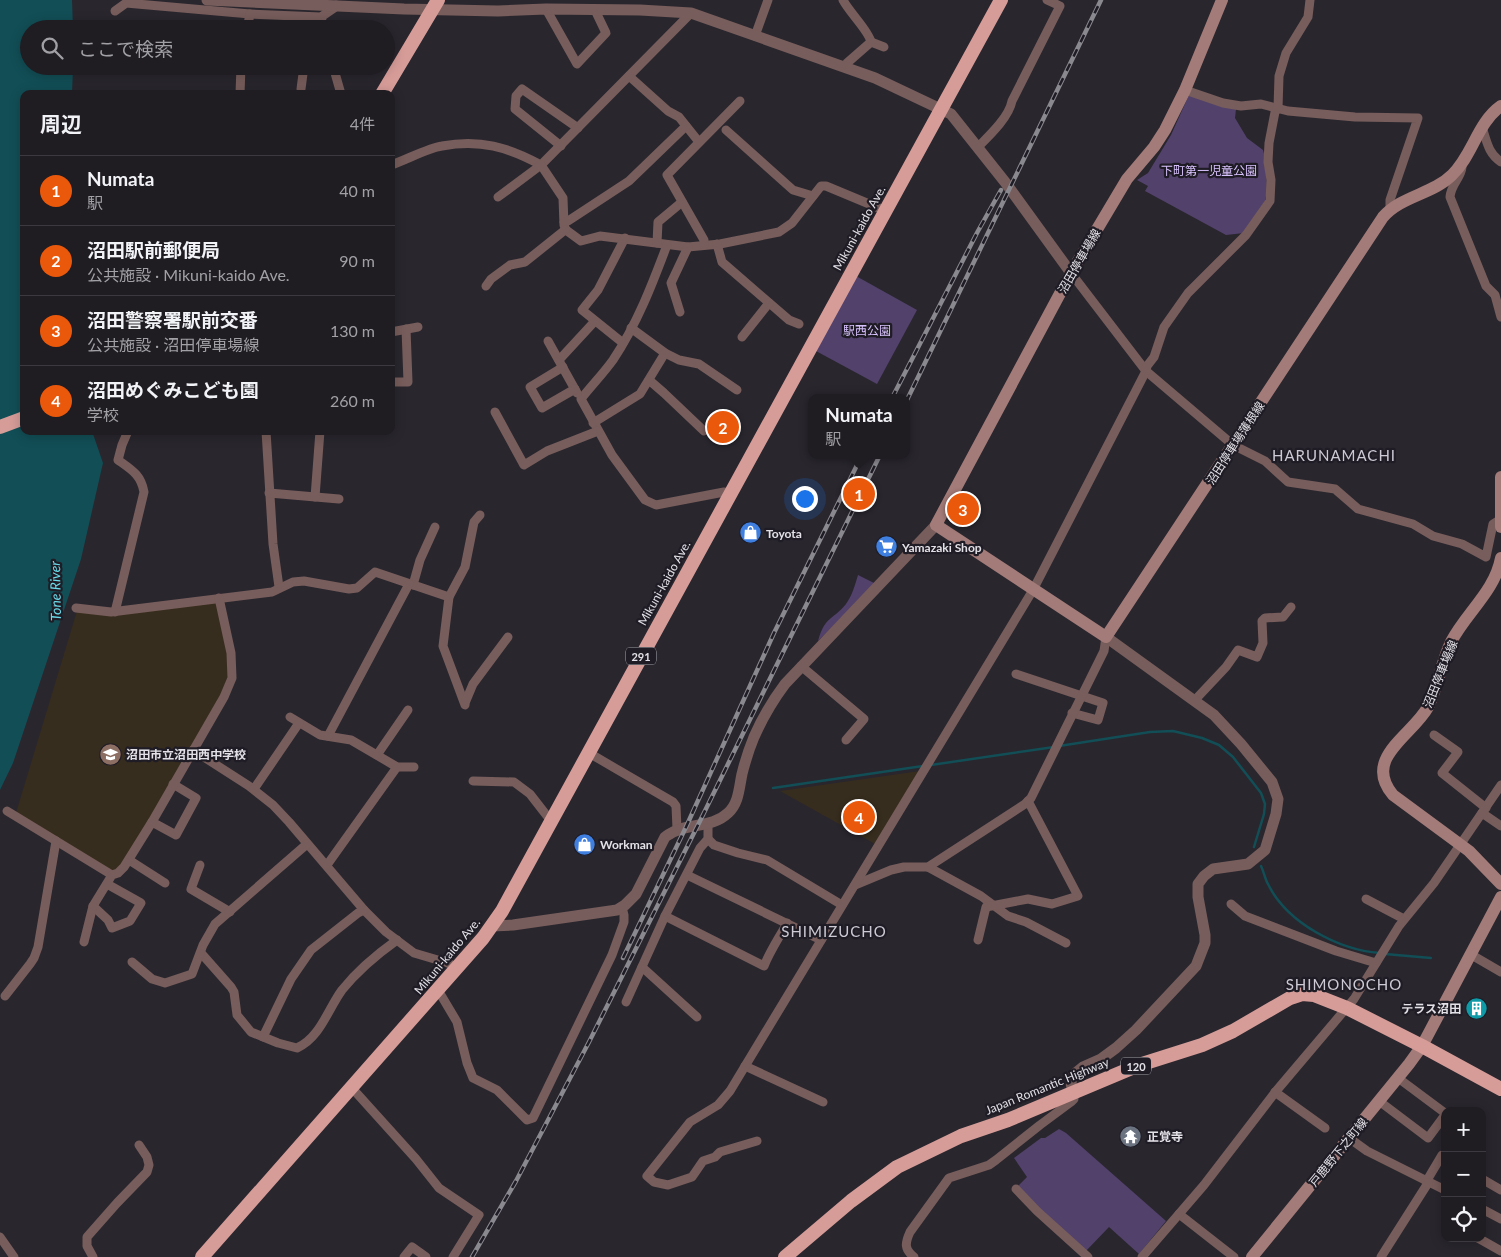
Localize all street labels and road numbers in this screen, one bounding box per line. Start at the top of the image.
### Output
street label: Mikuni-kaido Ave. [829,183,889,273]
street label: 沼田停車場線 [1055,226,1103,296]
street label: 沼田停車場薄根線 [1203,399,1267,487]
street label: Mikuni-kaido Ave. [634,538,694,628]
street label: 沼田停車場線 [1420,638,1460,710]
road number: 291 [626,648,656,664]
street label: Mikuni-kaido Ave. [411,915,483,997]
street label: Japan Romantic Highway [983,1054,1112,1118]
road number: 120 [1121,1058,1151,1074]
street label: 戸鹿野下之町線 [1306,1115,1370,1189]

